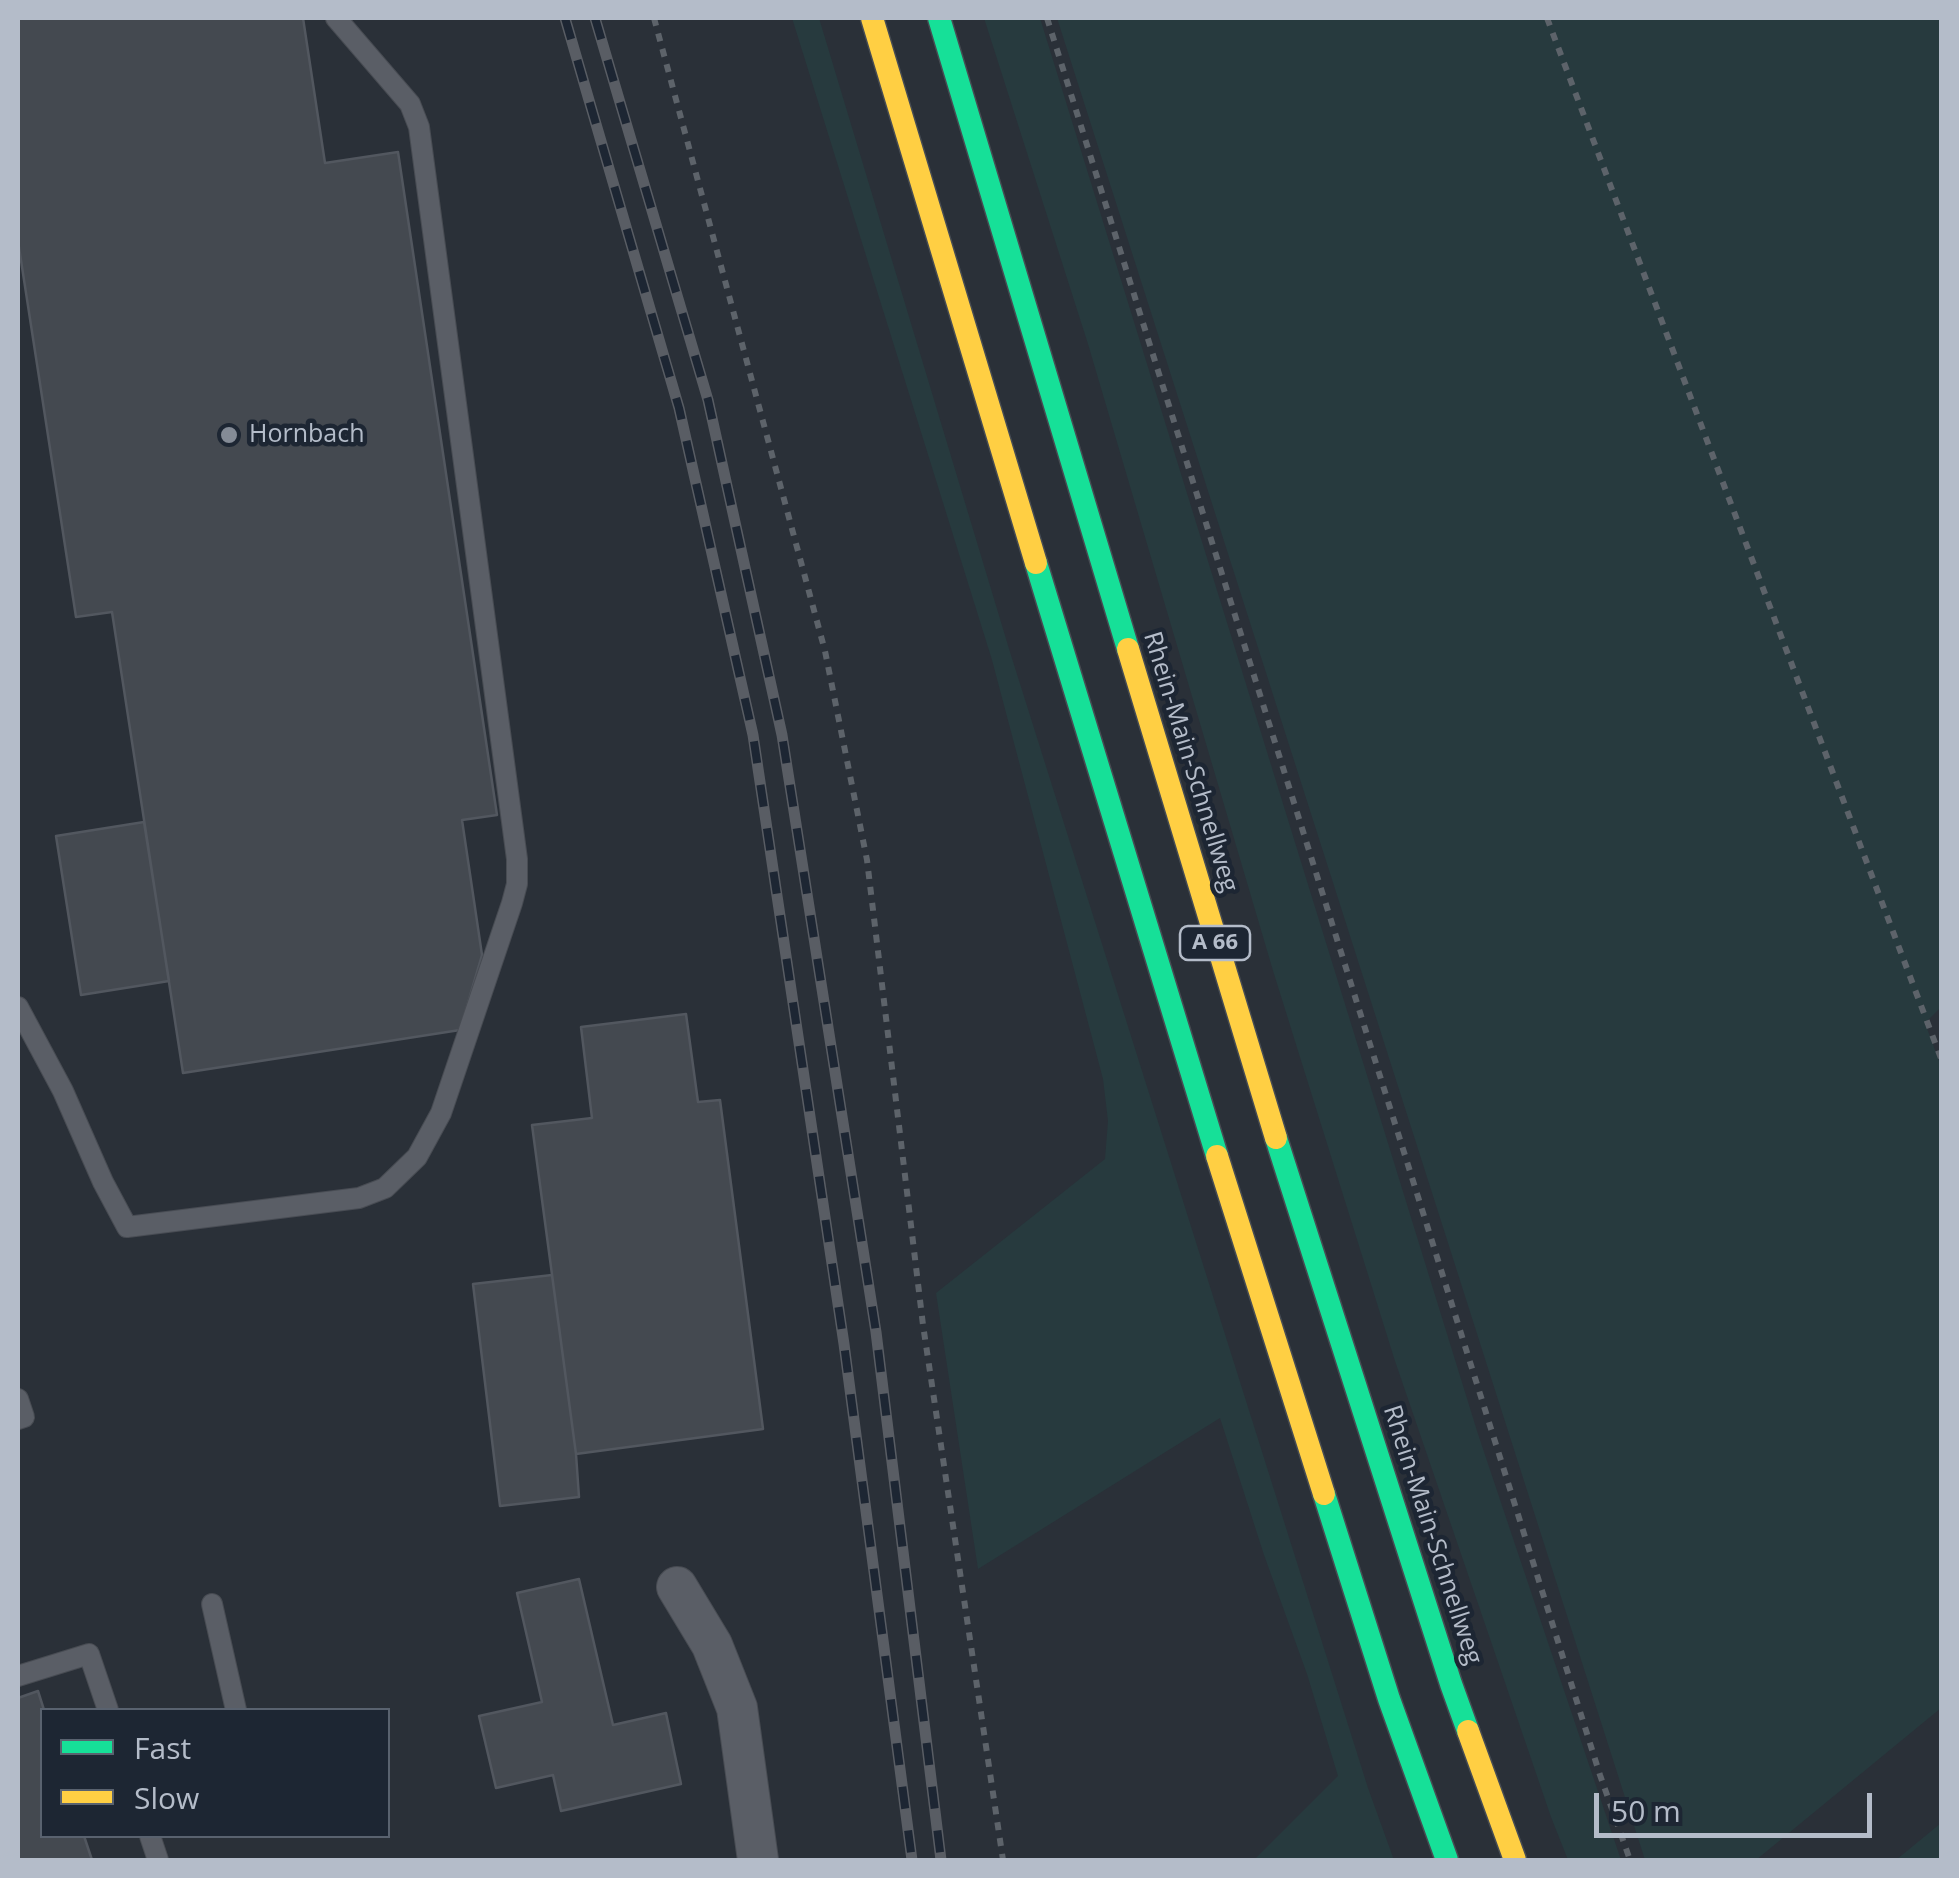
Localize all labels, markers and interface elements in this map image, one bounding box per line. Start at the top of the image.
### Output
place label: Hornbach [249,420,365,450]
marker: Hornbach [218,424,240,446]
street label: Rhein-Main-Schnellweg [1136,628,1244,896]
road number: A 66 [1180,926,1250,960]
street label: Rhein-Main-Schnellweg [1376,1402,1488,1668]
legend [40,1708,390,1838]
text: Fast [134,1727,191,1768]
scale bar [1599,1773,1876,1835]
text: Slow [134,1777,199,1818]
text: 50 m [1611,1790,1681,1831]

